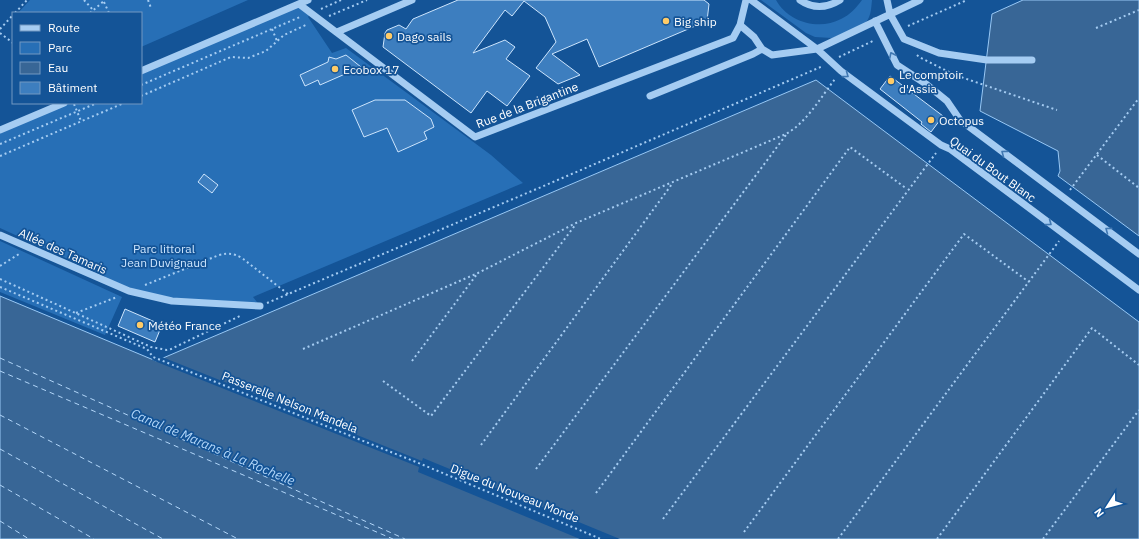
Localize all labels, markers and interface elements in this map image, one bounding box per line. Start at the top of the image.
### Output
legend [12,12,142,104]
place label: Big ship [674,14,717,29]
marker: Big ship [661,16,671,26]
text: Route [48,20,80,35]
place label: Dago sails [397,29,452,44]
marker: Dago sails [384,31,394,41]
text: Parc [48,40,72,55]
one-way arrow [889,52,897,60]
text: Eau [48,60,68,75]
place label: Ecobox 17 [343,62,399,77]
marker: Ecobox 17 [330,64,340,74]
place label: Le comptoir d'Assia [899,67,963,96]
one-way arrow [841,70,848,77]
marker: Le comptoir d'Assia [886,76,896,86]
street label: Rue de la Brigantine [474,78,581,131]
text: Bâtiment [48,80,98,95]
place label: Octopus [939,113,984,128]
marker: Octopus [926,115,936,125]
street label: Quai du Bout Blanc [947,133,1039,205]
one-way arrow [1001,150,1008,157]
one-way arrow [1044,218,1051,225]
street label: Allée des Tamaris [17,225,110,277]
one-way arrow [1105,228,1112,235]
park label: Parc littoral Jean Duvignaud [121,241,207,270]
place label: Météo France [148,318,222,333]
marker: Météo France [135,320,145,330]
street label: Passerelle Nelson Mandela [220,368,361,436]
water label: Canal de Marans à La Rochelle [128,405,298,489]
street label: Digue du Nouveau Monde [448,460,582,526]
north arrow [1087,487,1127,527]
text: N [1091,506,1107,520]

